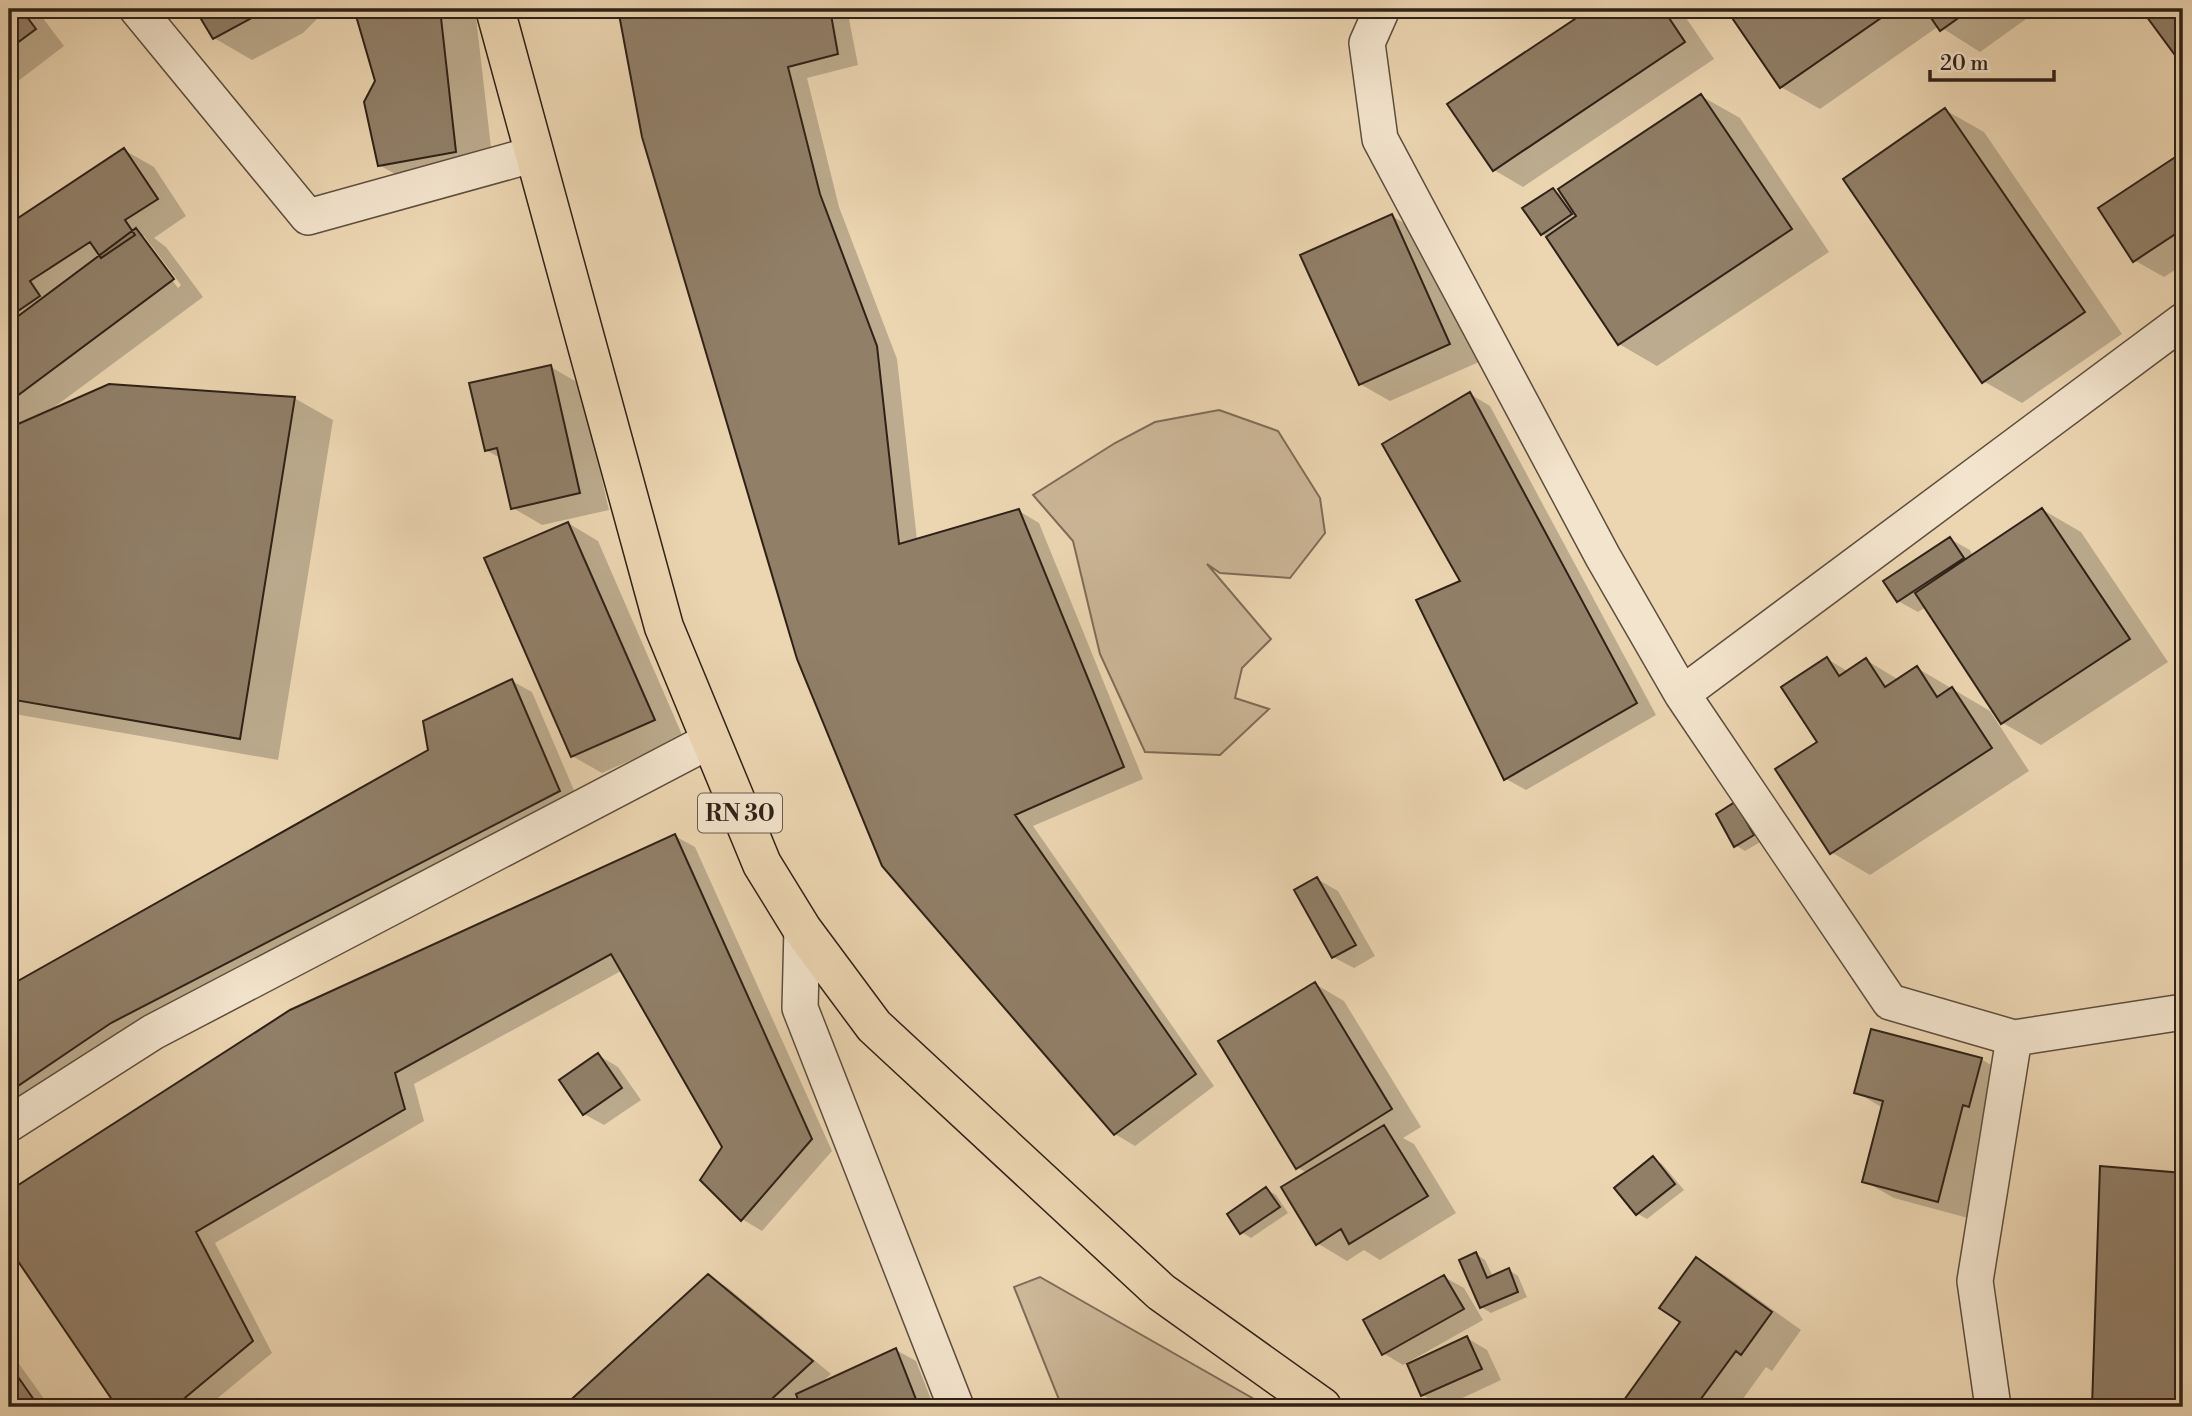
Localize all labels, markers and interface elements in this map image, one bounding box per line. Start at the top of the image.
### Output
scale bar [1930,38,2054,82]
text: 20 m [1940,51,1989,77]
road number: RN 30 [698,793,782,832]

